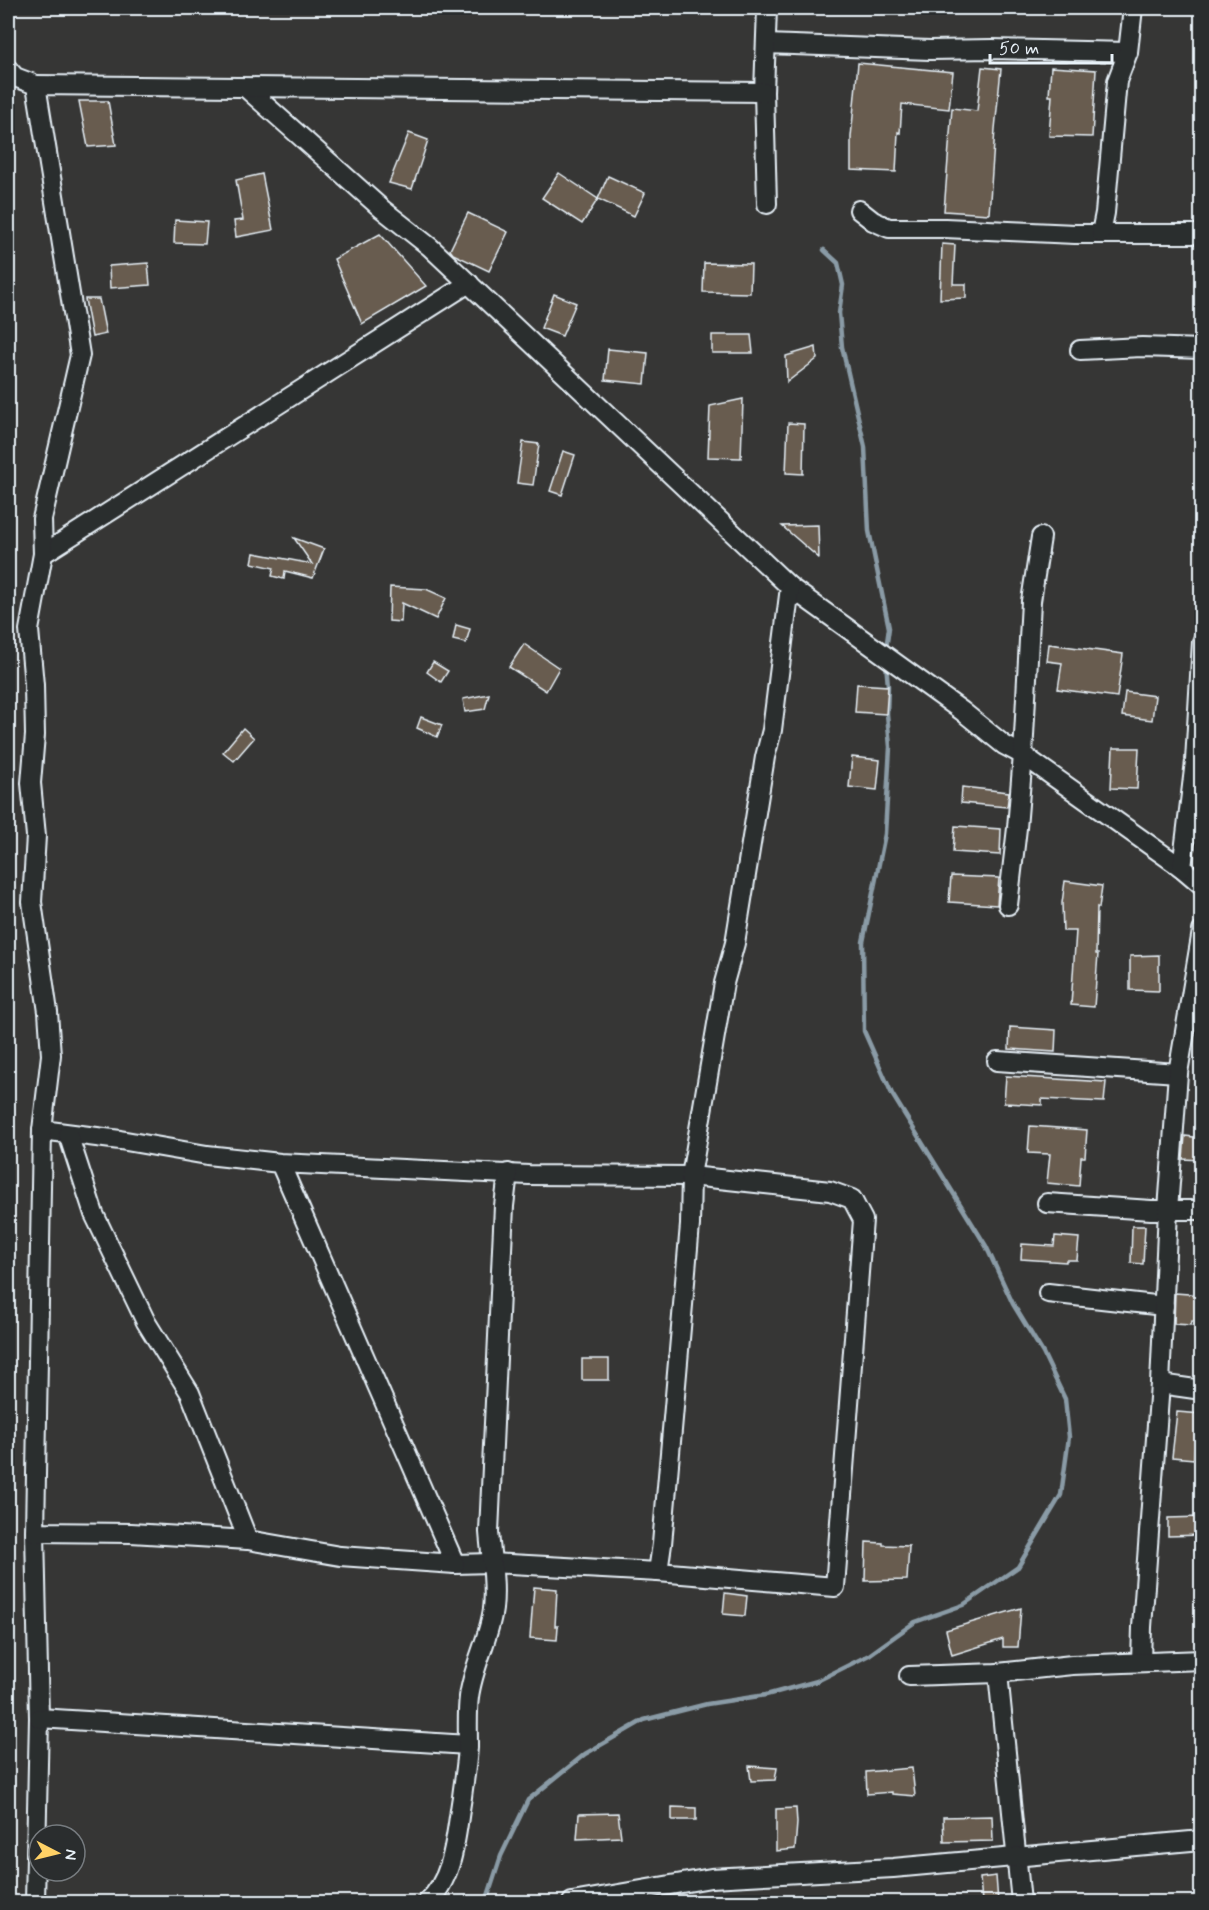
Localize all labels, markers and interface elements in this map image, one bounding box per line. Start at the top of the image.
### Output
scale bar [990,27,1112,65]
text: 50 m [999,37,1039,61]
north arrow [27,1823,87,1883]
text: N [59,1848,81,1861]

